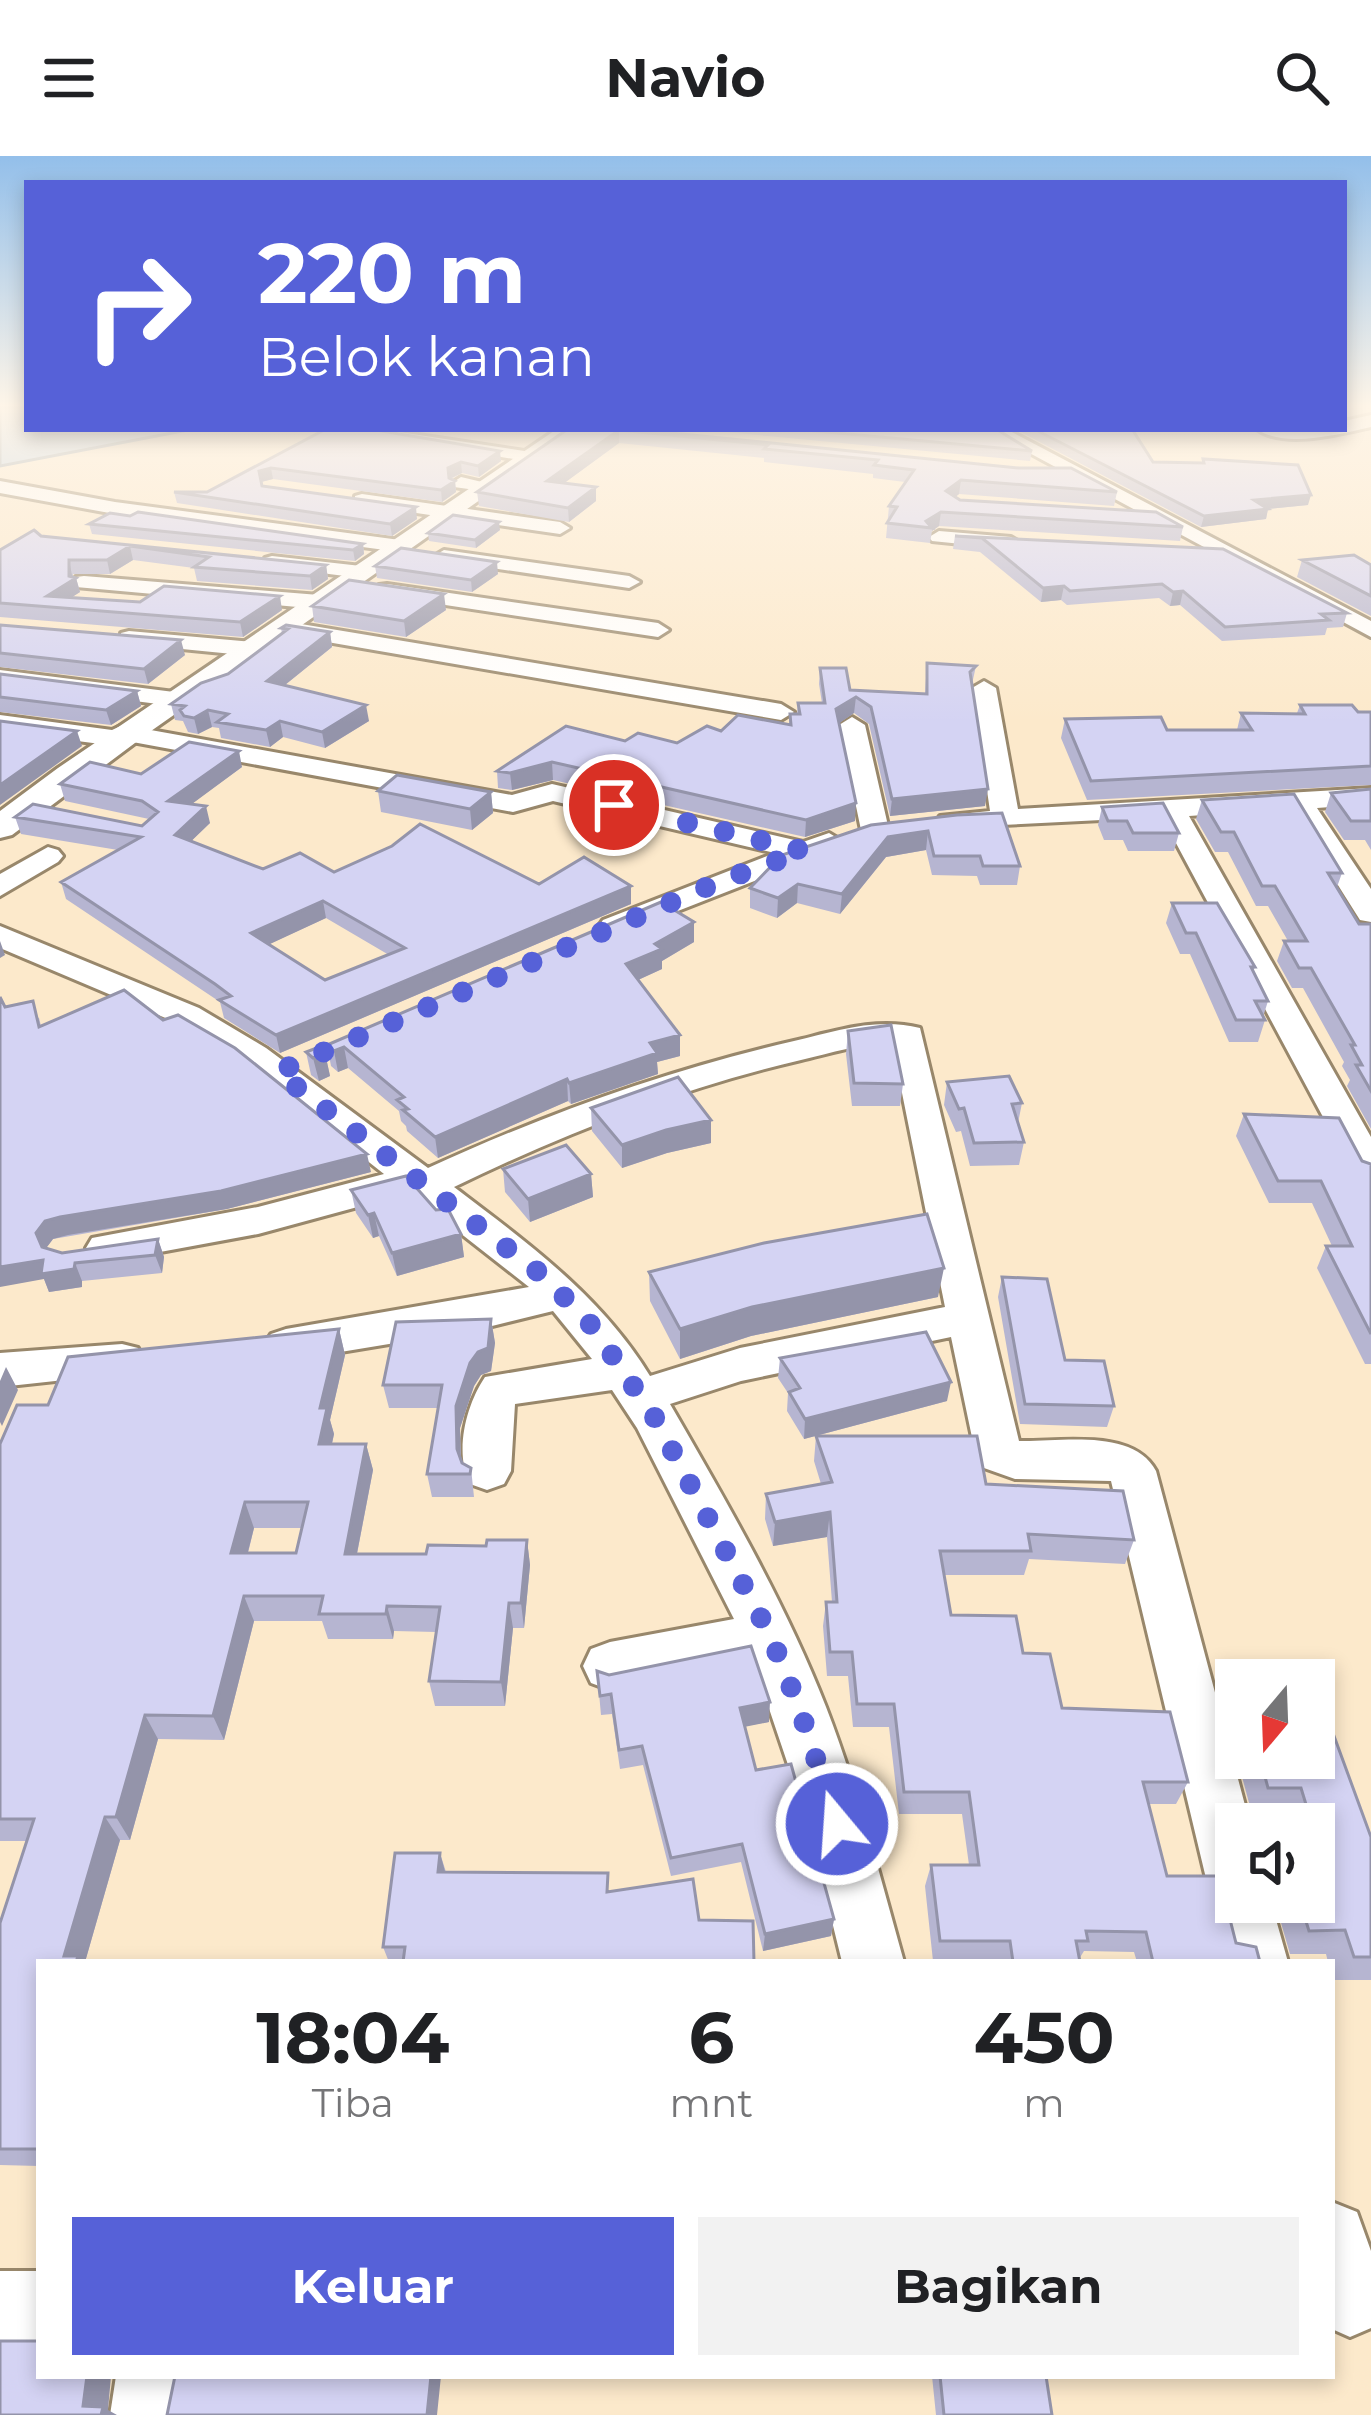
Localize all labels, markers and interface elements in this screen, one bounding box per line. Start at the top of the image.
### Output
icon: menu [36,45,102,111]
text: Navio [605,45,766,111]
icon: search [1269,45,1335,111]
text: 220 m [258,222,526,324]
icon: right [60,228,216,384]
text: Belok kanan [258,324,595,390]
pin [563,754,665,856]
icon: arrive [581,772,647,838]
north arrow [1215,1659,1335,1779]
map controls [1215,1659,1335,1923]
position arrow [774,1761,900,1887]
button: sound [1215,1803,1335,1923]
text: 18:04 [256,1993,449,2081]
text: 6 [688,1993,734,2081]
text: 450 [973,1993,1115,2081]
text: Tiba [312,2079,394,2127]
text: mnt [670,2079,753,2127]
text: m [1023,2079,1065,2127]
button: Keluar [72,2217,674,2355]
button: Bagikan [698,2217,1299,2355]

